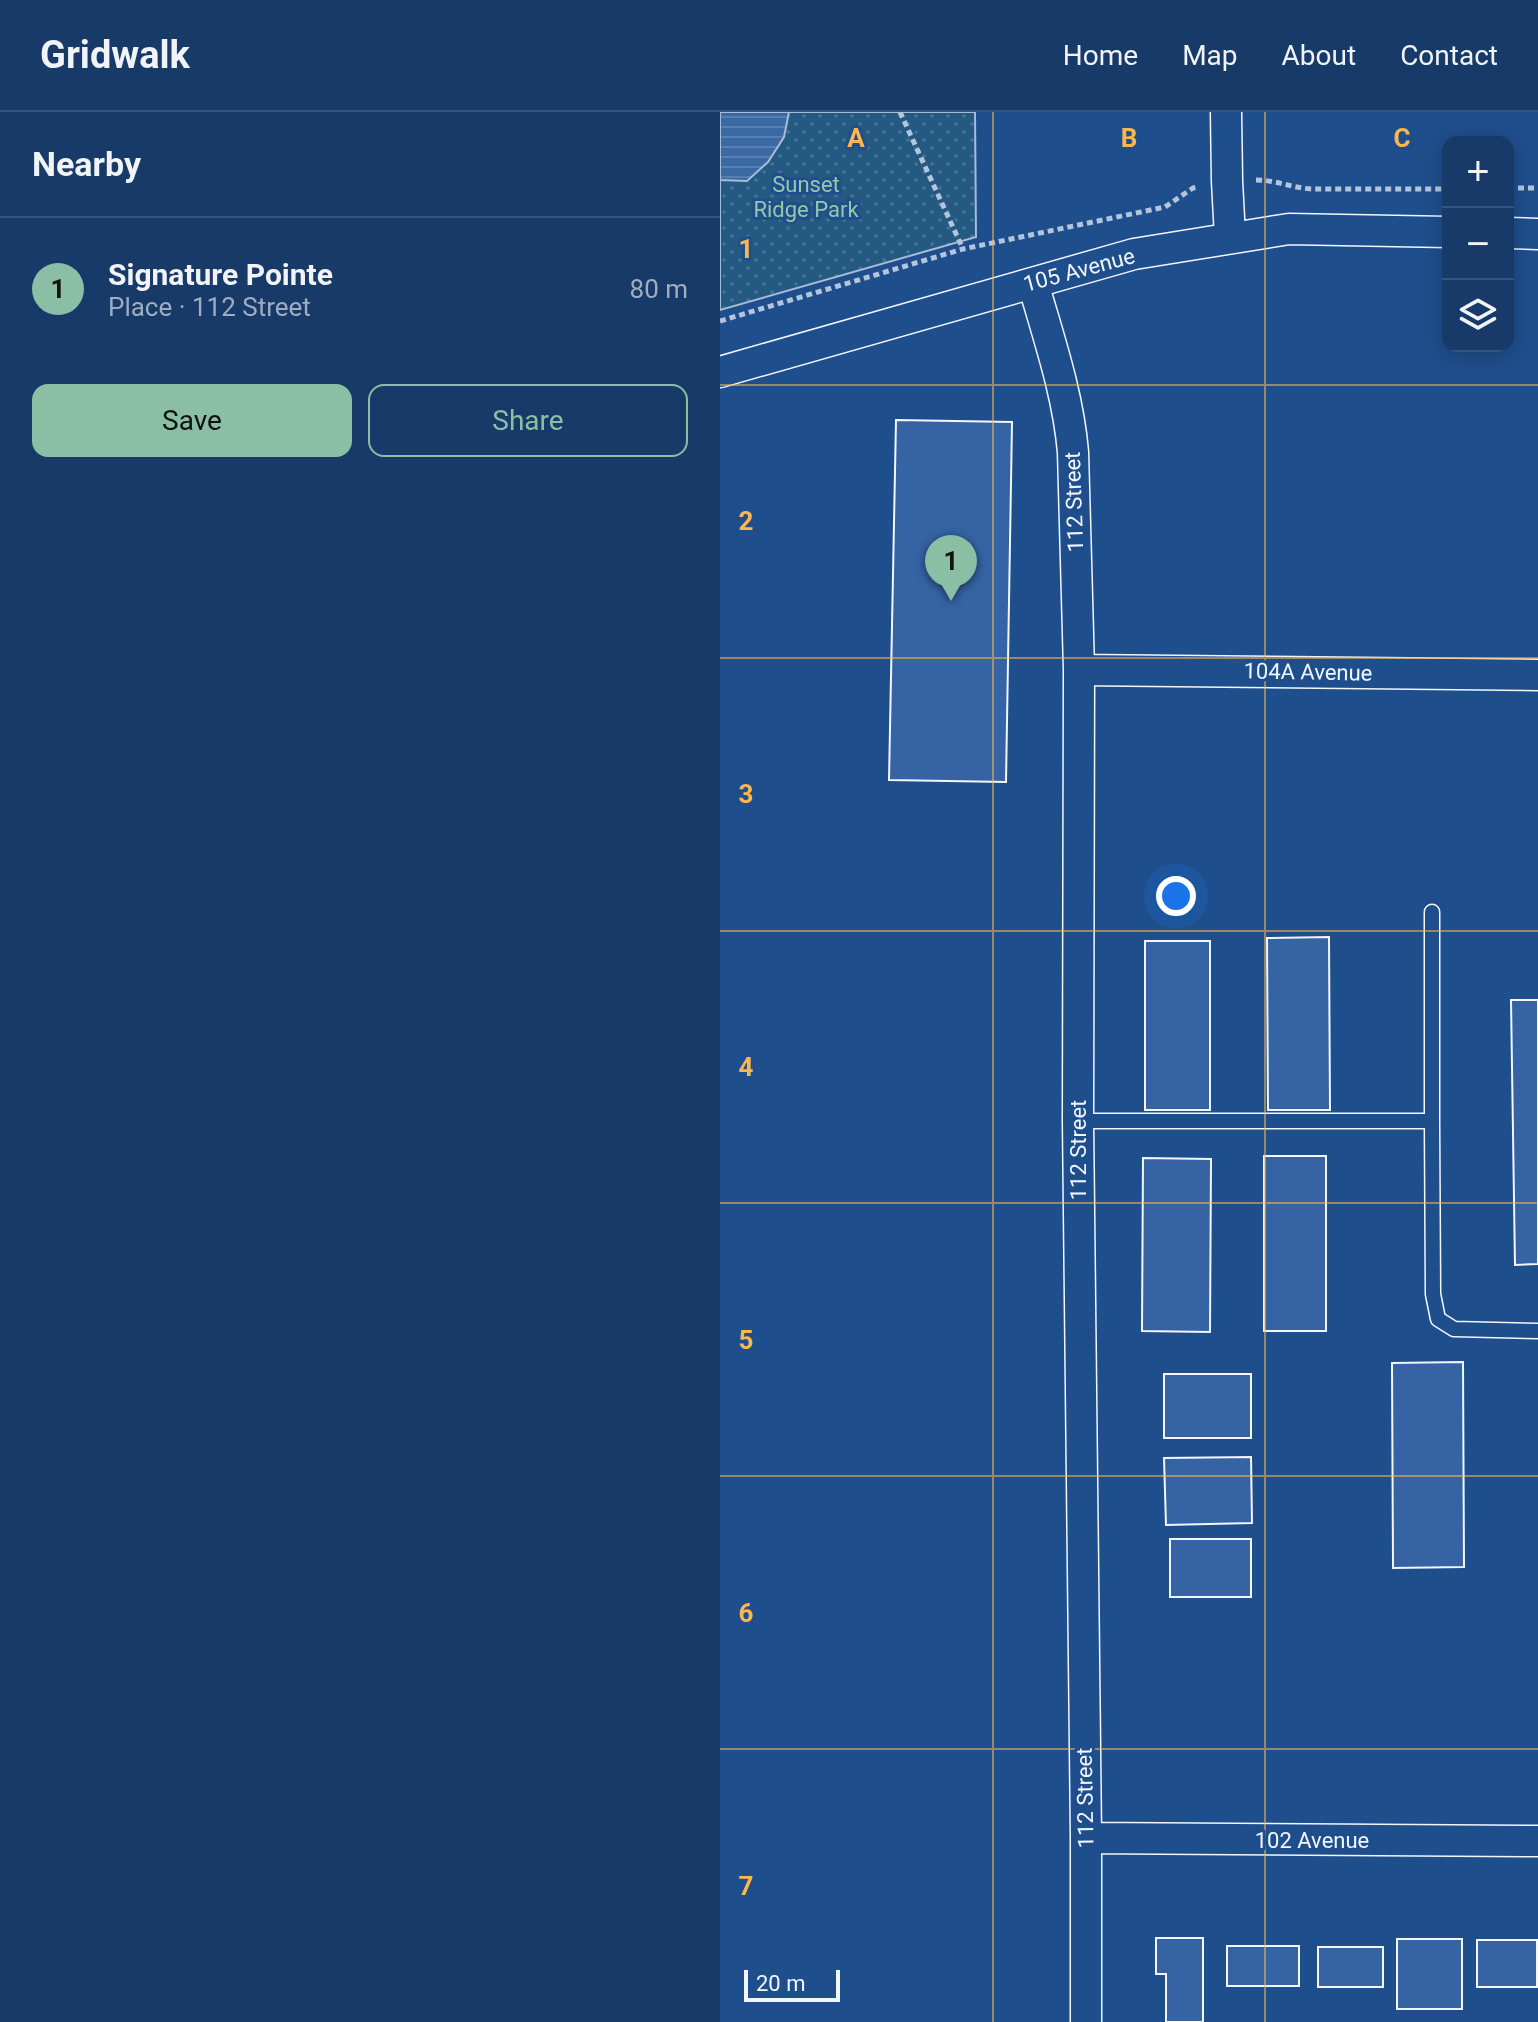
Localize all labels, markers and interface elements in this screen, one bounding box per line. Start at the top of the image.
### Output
text: Gridwalk [40,33,190,77]
text: Home [1063,39,1138,72]
text: Map [1182,39,1238,72]
text: About [1282,39,1356,72]
text: Contact [1400,39,1498,72]
text: A [847,123,865,153]
text: B [1121,123,1137,153]
text: C [1393,123,1411,153]
map controls [1442,136,1514,352]
button: + [1442,136,1514,208]
text: Nearby [32,144,141,184]
park label: Sunset Ridge Park [753,172,859,222]
button: − [1442,208,1514,280]
text: 1 [739,234,753,264]
street label: 105 Avenue [1020,243,1138,297]
text: Signature Pointe [108,257,333,292]
text: 1 [51,274,65,304]
text: 80 m [630,274,688,304]
button: layers [1442,280,1514,352]
text: Place · 112 Street [108,292,311,322]
button: Save [32,384,352,457]
button: Share [368,384,688,457]
street label: 112 Street [1060,451,1088,553]
text: 2 [739,506,753,536]
pin: 1 [925,535,977,601]
street label: 104A Avenue [1243,658,1373,686]
text: 3 [739,779,753,809]
your location [1156,876,1196,916]
text: 4 [739,1052,754,1082]
street label: 112 Street [1066,1100,1091,1200]
text: 5 [739,1325,753,1355]
text: 6 [739,1598,754,1628]
street label: 112 Street [1072,1747,1098,1849]
street label: 102 Avenue [1255,1828,1369,1853]
text: 7 [739,1871,753,1901]
scale bar [744,1966,840,2002]
text: 20 m [756,1971,805,1996]

